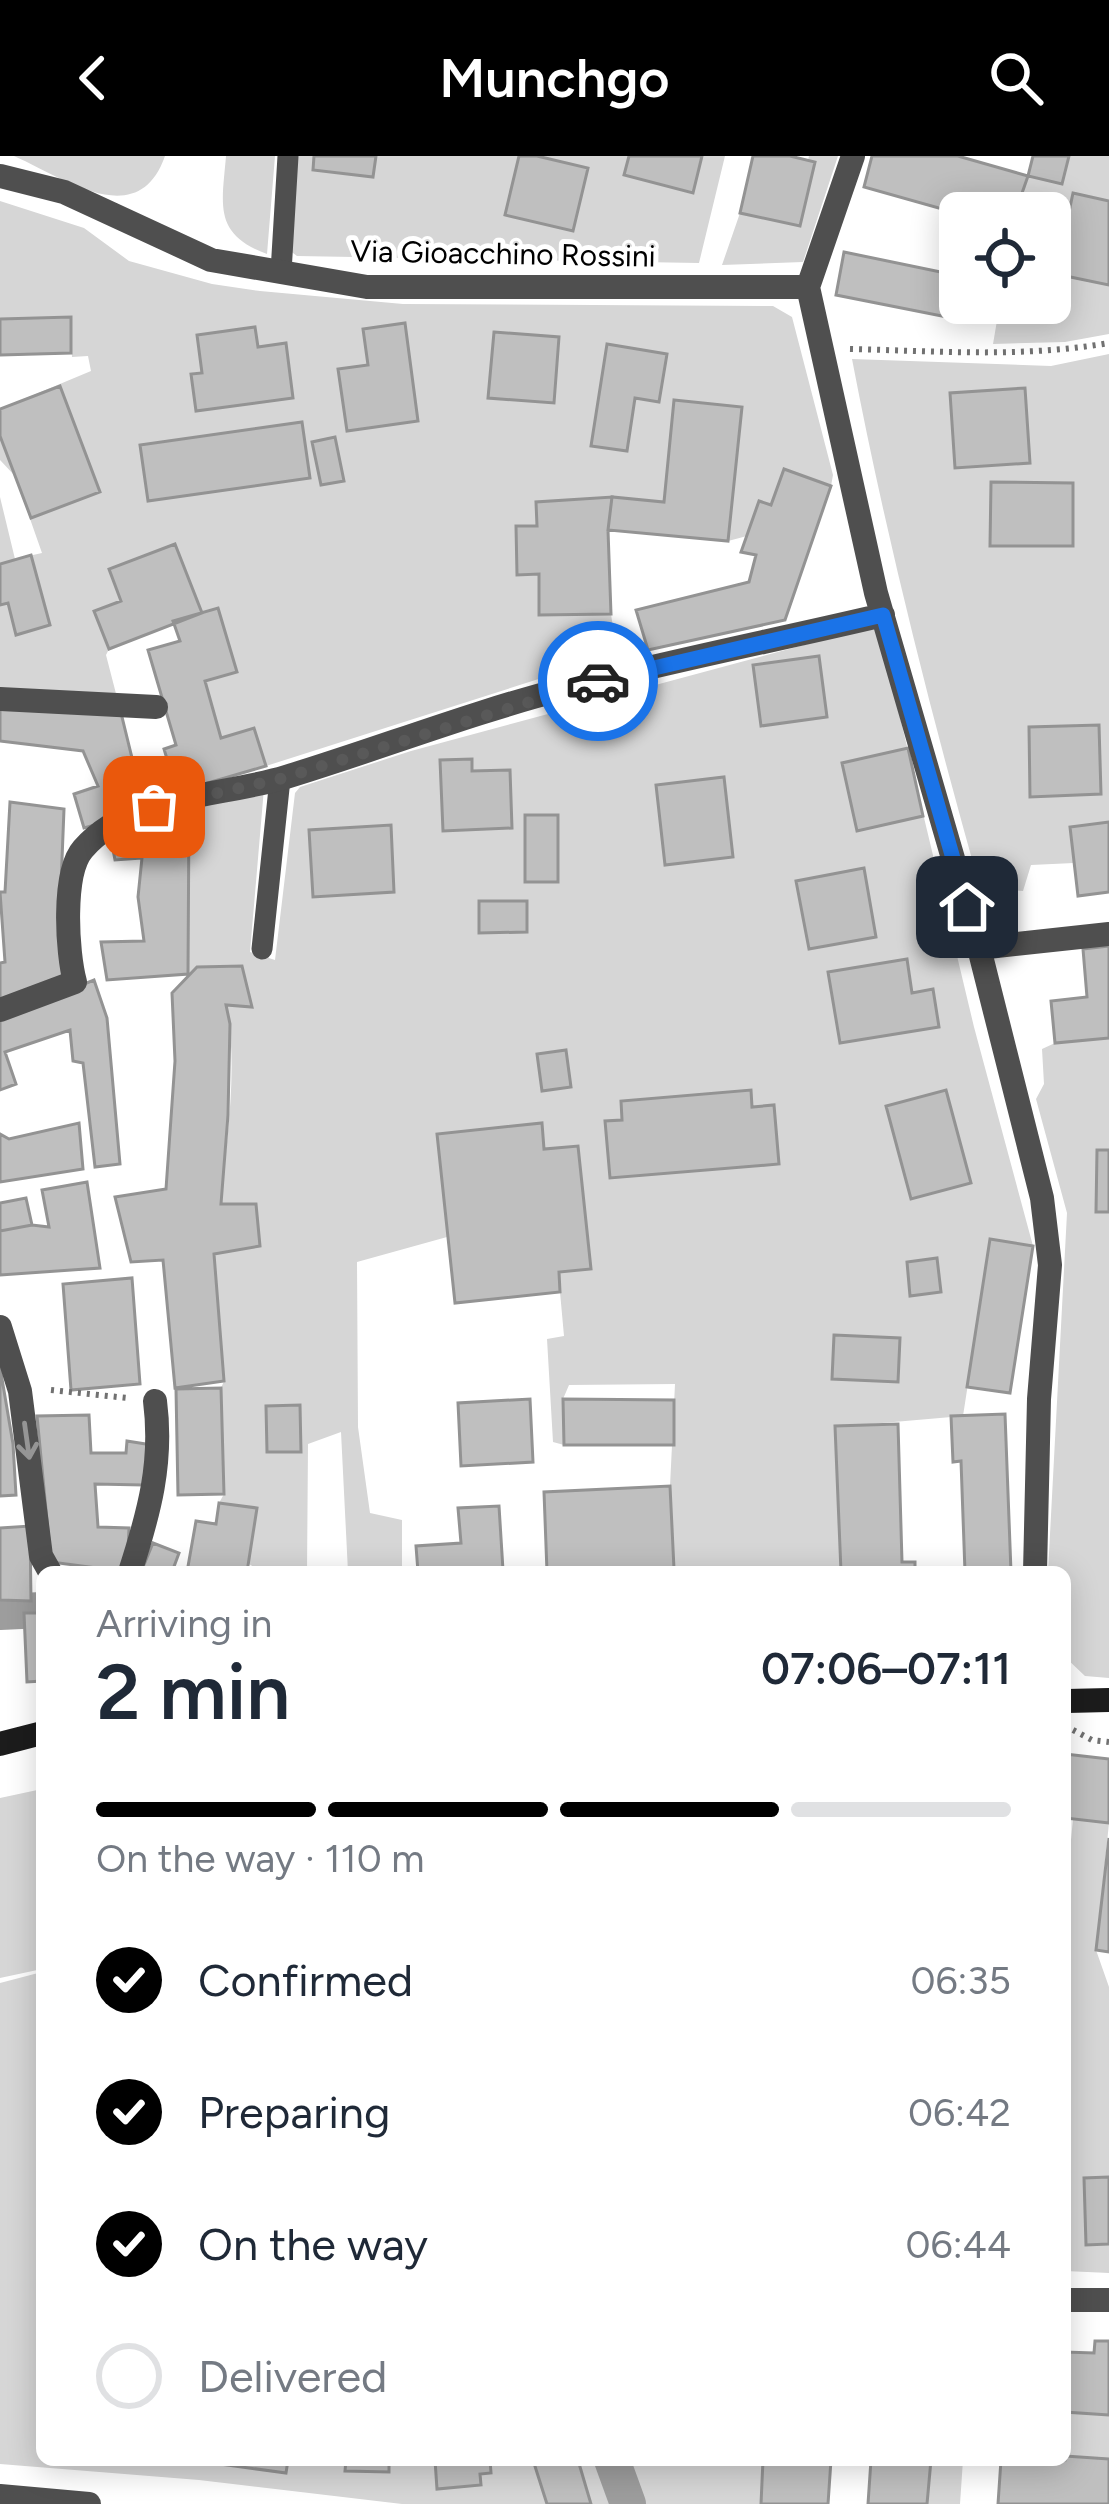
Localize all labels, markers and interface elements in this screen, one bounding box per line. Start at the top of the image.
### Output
icon: back [60,45,126,111]
icon: search [983,45,1049,111]
text: Munchgo [439,46,670,111]
map controls [939,192,1071,324]
button: locate [939,192,1071,324]
street label: Via Gioacchino Rossini [350,232,656,275]
courier [538,621,658,741]
icon: car [565,648,631,714]
pin [103,756,205,858]
icon: bag [121,774,187,840]
pin [916,856,1018,958]
icon: home [934,874,1000,940]
one-way arrow [16,1421,39,1460]
text: Arriving in [96,1600,272,1647]
text: 07:06–07:11 [761,1641,1011,1695]
text: 2 min [96,1645,290,1739]
text: On the way · 110 m [96,1835,425,1882]
icon: check [96,1947,162,2013]
text: Confirmed [198,1953,413,2007]
text: 06:35 [910,1957,1011,2004]
icon: check [96,2079,162,2145]
text: Preparing [198,2085,390,2139]
text: 06:42 [908,2089,1011,2136]
icon: check [96,2211,162,2277]
text: On the way [198,2217,428,2271]
text: 06:44 [906,2221,1011,2268]
text: Delivered [198,2349,387,2403]

